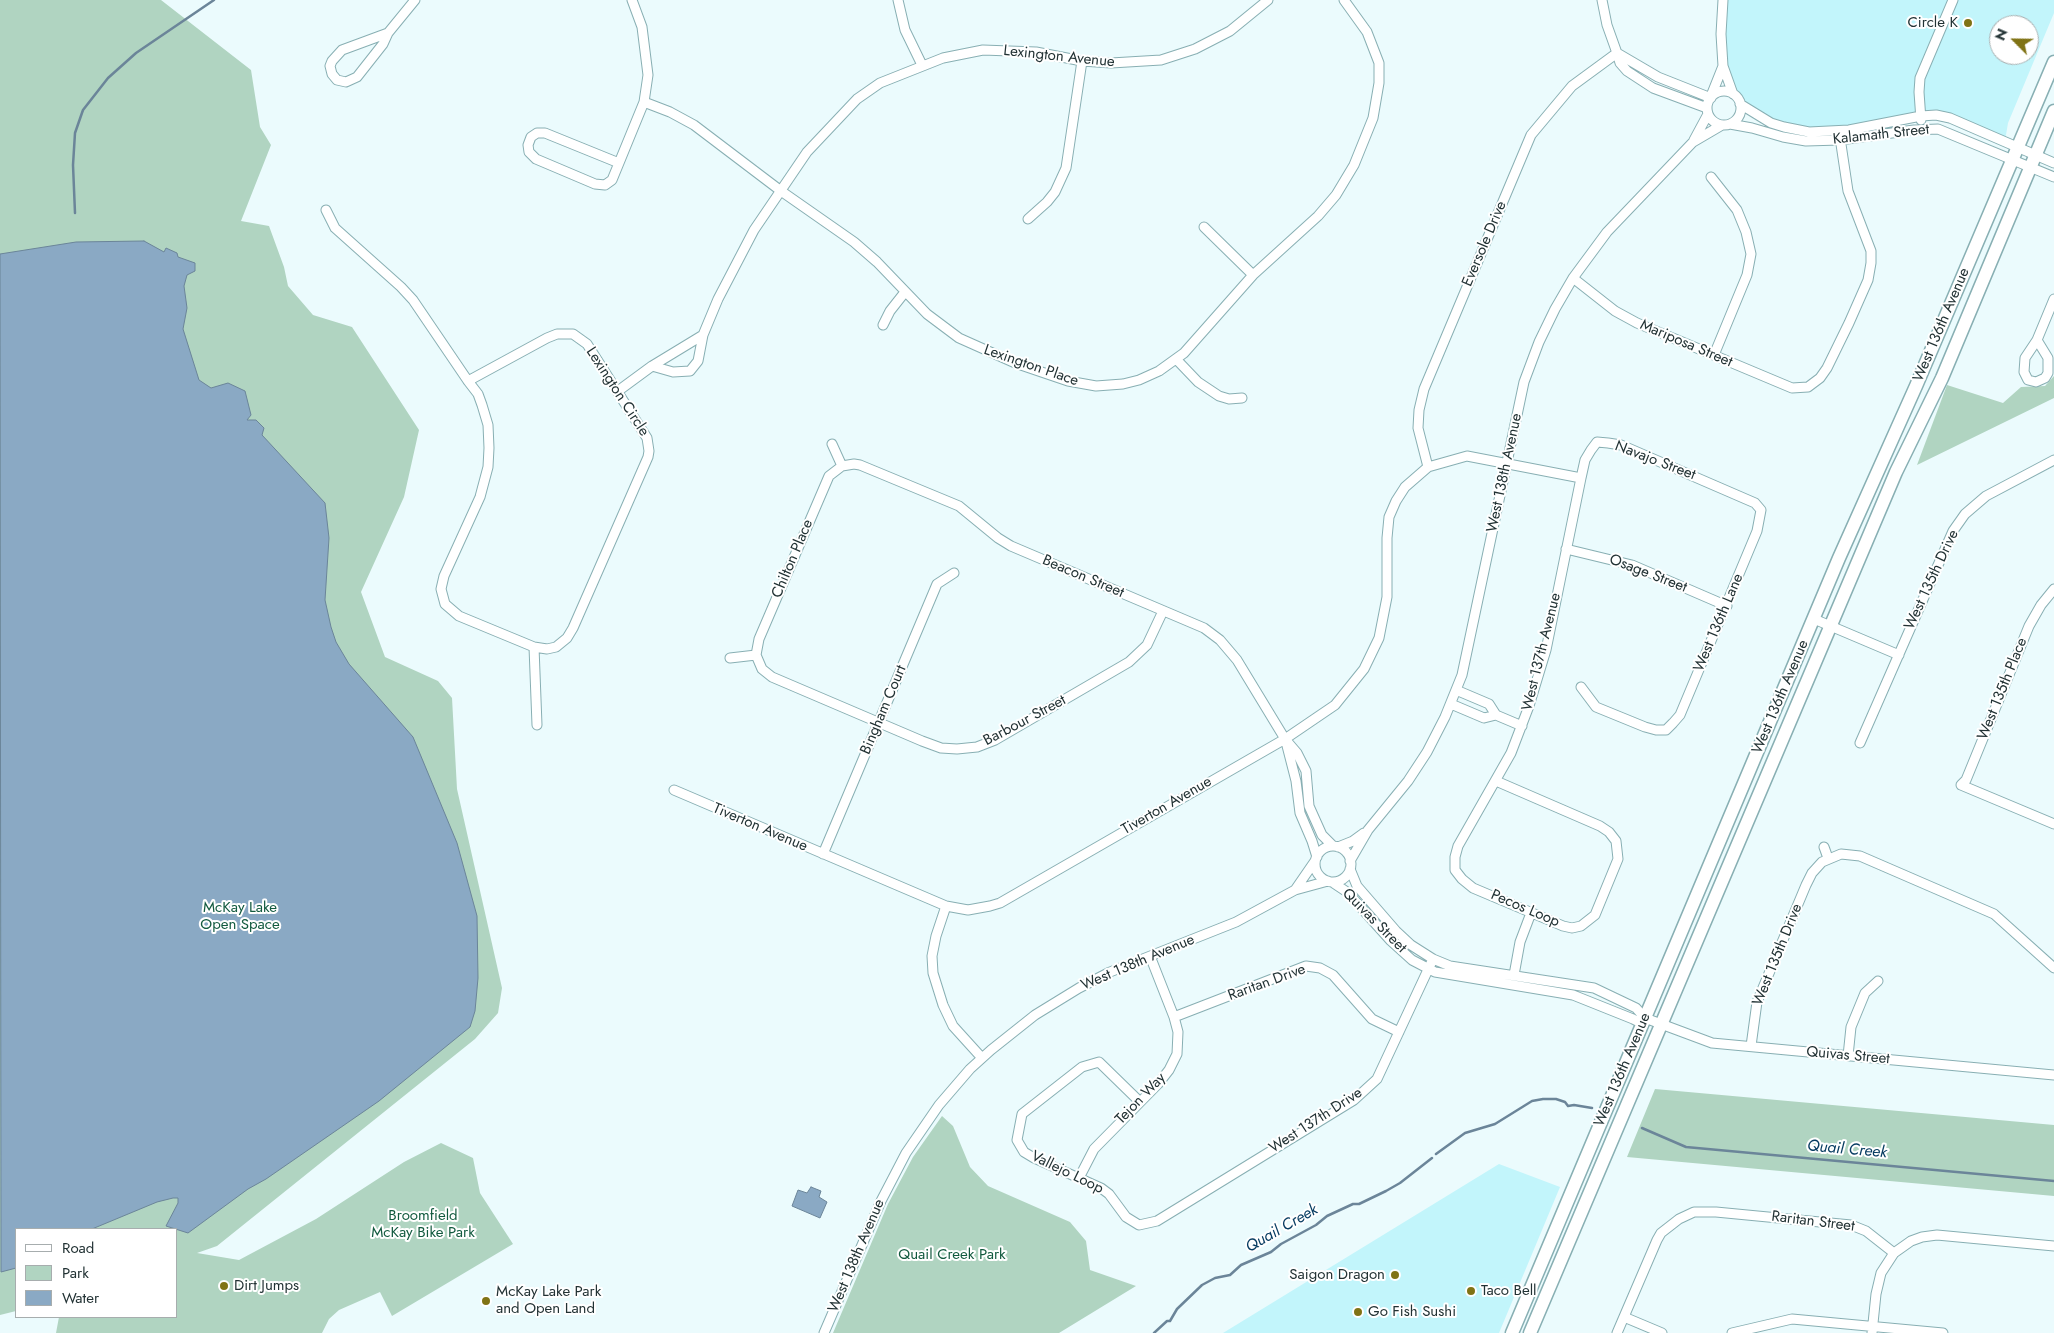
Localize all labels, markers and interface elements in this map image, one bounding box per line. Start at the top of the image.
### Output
place label: Circle K [1908,14,1958,32]
north arrow [1989,15,2039,65]
marker: Circle K [1962,17,1974,29]
text: N [1990,26,2012,44]
street label: Lexington Avenue [1002,42,1116,72]
street label: Kalamath Street [1832,121,1930,149]
street label: Eversole Drive [1459,199,1511,289]
street label: West 136th Avenue [1910,265,1974,385]
street label: Mariposa Street [1637,316,1735,372]
street label: Lexington Place [981,341,1081,391]
street label: Lexington Circle [582,344,652,440]
street label: West 138th Avenue [1484,412,1526,534]
street label: Navajo Street [1612,437,1698,485]
street label: Chilton Place [768,517,818,601]
street label: West 135th Drive [1901,527,1963,633]
street label: Osage Street [1607,551,1689,597]
street label: Beacon Street [1040,552,1126,602]
street label: West 136th Lane [1690,571,1748,675]
street label: West 137th Avenue [1519,591,1565,713]
street label: West 135th Place [1974,635,2032,743]
street label: West 136th Avenue [1749,637,1813,757]
street label: Bingham Court [857,663,911,757]
street label: Barbour Street [981,692,1069,750]
street label: Tiverton Avenue [1119,773,1215,839]
street label: Tiverton Avenue [710,800,810,856]
street label: Quivas Street [1338,885,1410,957]
street label: Pecos Loop [1488,886,1562,932]
park label: McKay Lake Open Space [200,899,280,934]
street label: West 135th Drive [1749,901,1807,1009]
street label: West 138th Avenue [1079,931,1197,995]
street label: Raritan Drive [1226,961,1308,1005]
street label: West 136th Avenue [1591,1010,1655,1130]
street label: Quivas Street [1805,1043,1891,1069]
street label: Tejon Way [1112,1070,1170,1128]
street label: West 137th Drive [1266,1084,1366,1158]
water label: Quail Creek [1806,1137,1888,1163]
street label: Vallejo Loop [1028,1148,1106,1198]
street label: West 138th Avenue [825,1197,889,1315]
water label: Quail Creek [1242,1201,1322,1257]
park label: Broomfield McKay Bike Park [371,1207,475,1242]
street label: Raritan Street [1770,1208,1856,1236]
legend [15,1228,178,1318]
text: Road [62,1237,94,1259]
park label: Quail Creek Park [898,1246,1006,1264]
text: Park [62,1262,89,1284]
place label: Saigon Dragon [1289,1266,1385,1284]
marker: Saigon Dragon [1389,1269,1401,1281]
place label: Dirt Jumps [234,1277,299,1295]
marker: Dirt Jumps [218,1280,230,1292]
place label: Taco Bell [1481,1282,1537,1300]
place label: McKay Lake Park and Open Land [496,1283,601,1318]
marker: Taco Bell [1465,1285,1477,1297]
text: Water [62,1287,99,1309]
marker: McKay Lake Park and Open Land [480,1295,492,1307]
place label: Go Fish Sushi [1368,1303,1456,1321]
marker: Go Fish Sushi [1352,1306,1364,1318]

